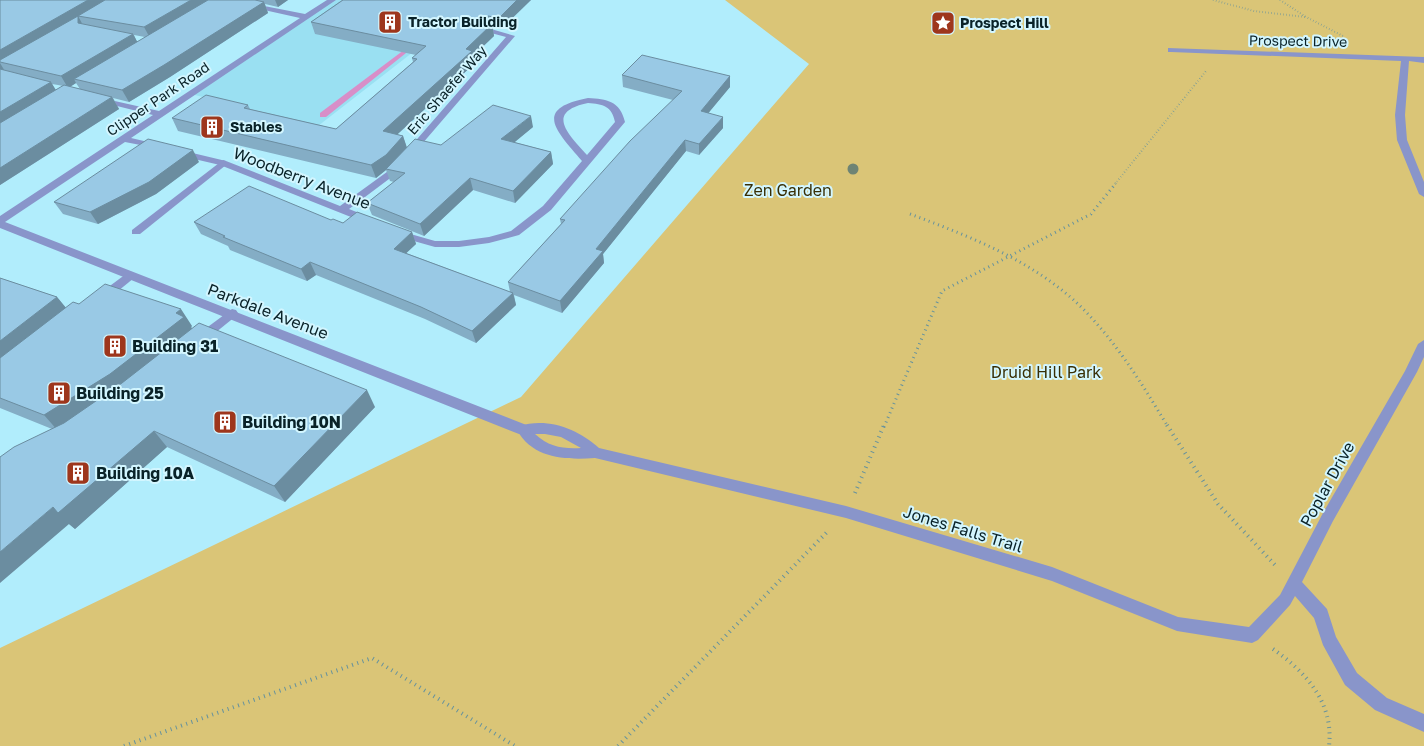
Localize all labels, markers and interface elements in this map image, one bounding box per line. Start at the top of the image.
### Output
building icon: Tractor Building [377,9,403,35]
place icon: Prospect Hill [930,10,956,36]
place label: Tractor Building [408,13,517,30]
place label: Prospect Hill [960,14,1049,31]
street label: Prospect Drive [1249,31,1347,50]
street label: Eric Shaefer Way [403,41,490,138]
street label: Clipper Park Road [103,58,212,139]
building icon: Stables [199,114,225,140]
place label: Stables [230,118,282,135]
street label: Woodberry Avenue [231,143,373,213]
park label: Zen Garden [744,180,832,200]
street label: Parkdale Avenue [205,279,331,343]
building icon: Building 31 [102,333,128,359]
place label: Building 31 [132,336,218,356]
park label: Druid Hill Park [991,362,1101,382]
building icon: Building 25 [46,380,72,406]
place label: Building 25 [76,383,164,403]
building icon: Building 10N [212,409,238,435]
place label: Building 10N [242,412,341,432]
street label: Poplar Drive [1296,438,1358,530]
building icon: Building 10A [65,460,91,486]
place label: Building 10A [96,463,195,483]
street label: Jones Falls Trail [901,501,1025,557]

